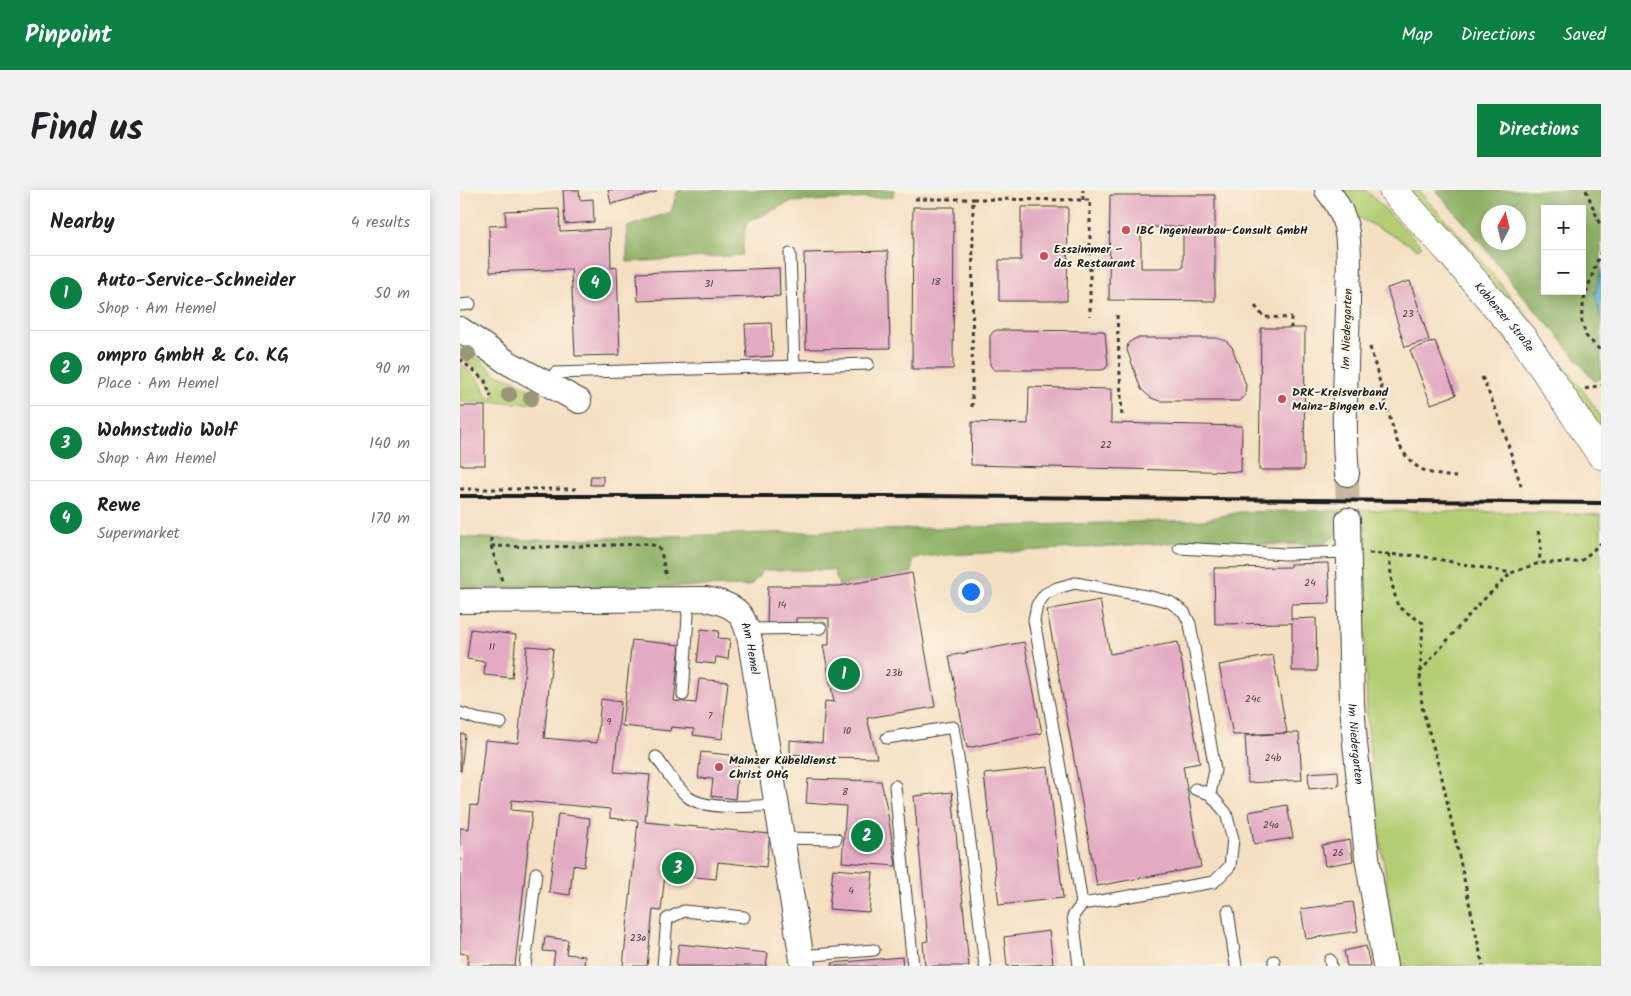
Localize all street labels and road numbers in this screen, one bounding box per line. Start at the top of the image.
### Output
street label: Koblenzer Straße [1470,278,1540,356]
street label: Im Niedergarten [1336,288,1358,370]
street label: Am Hemel [736,619,765,676]
street label: Im Niedergarten [1342,702,1369,785]

